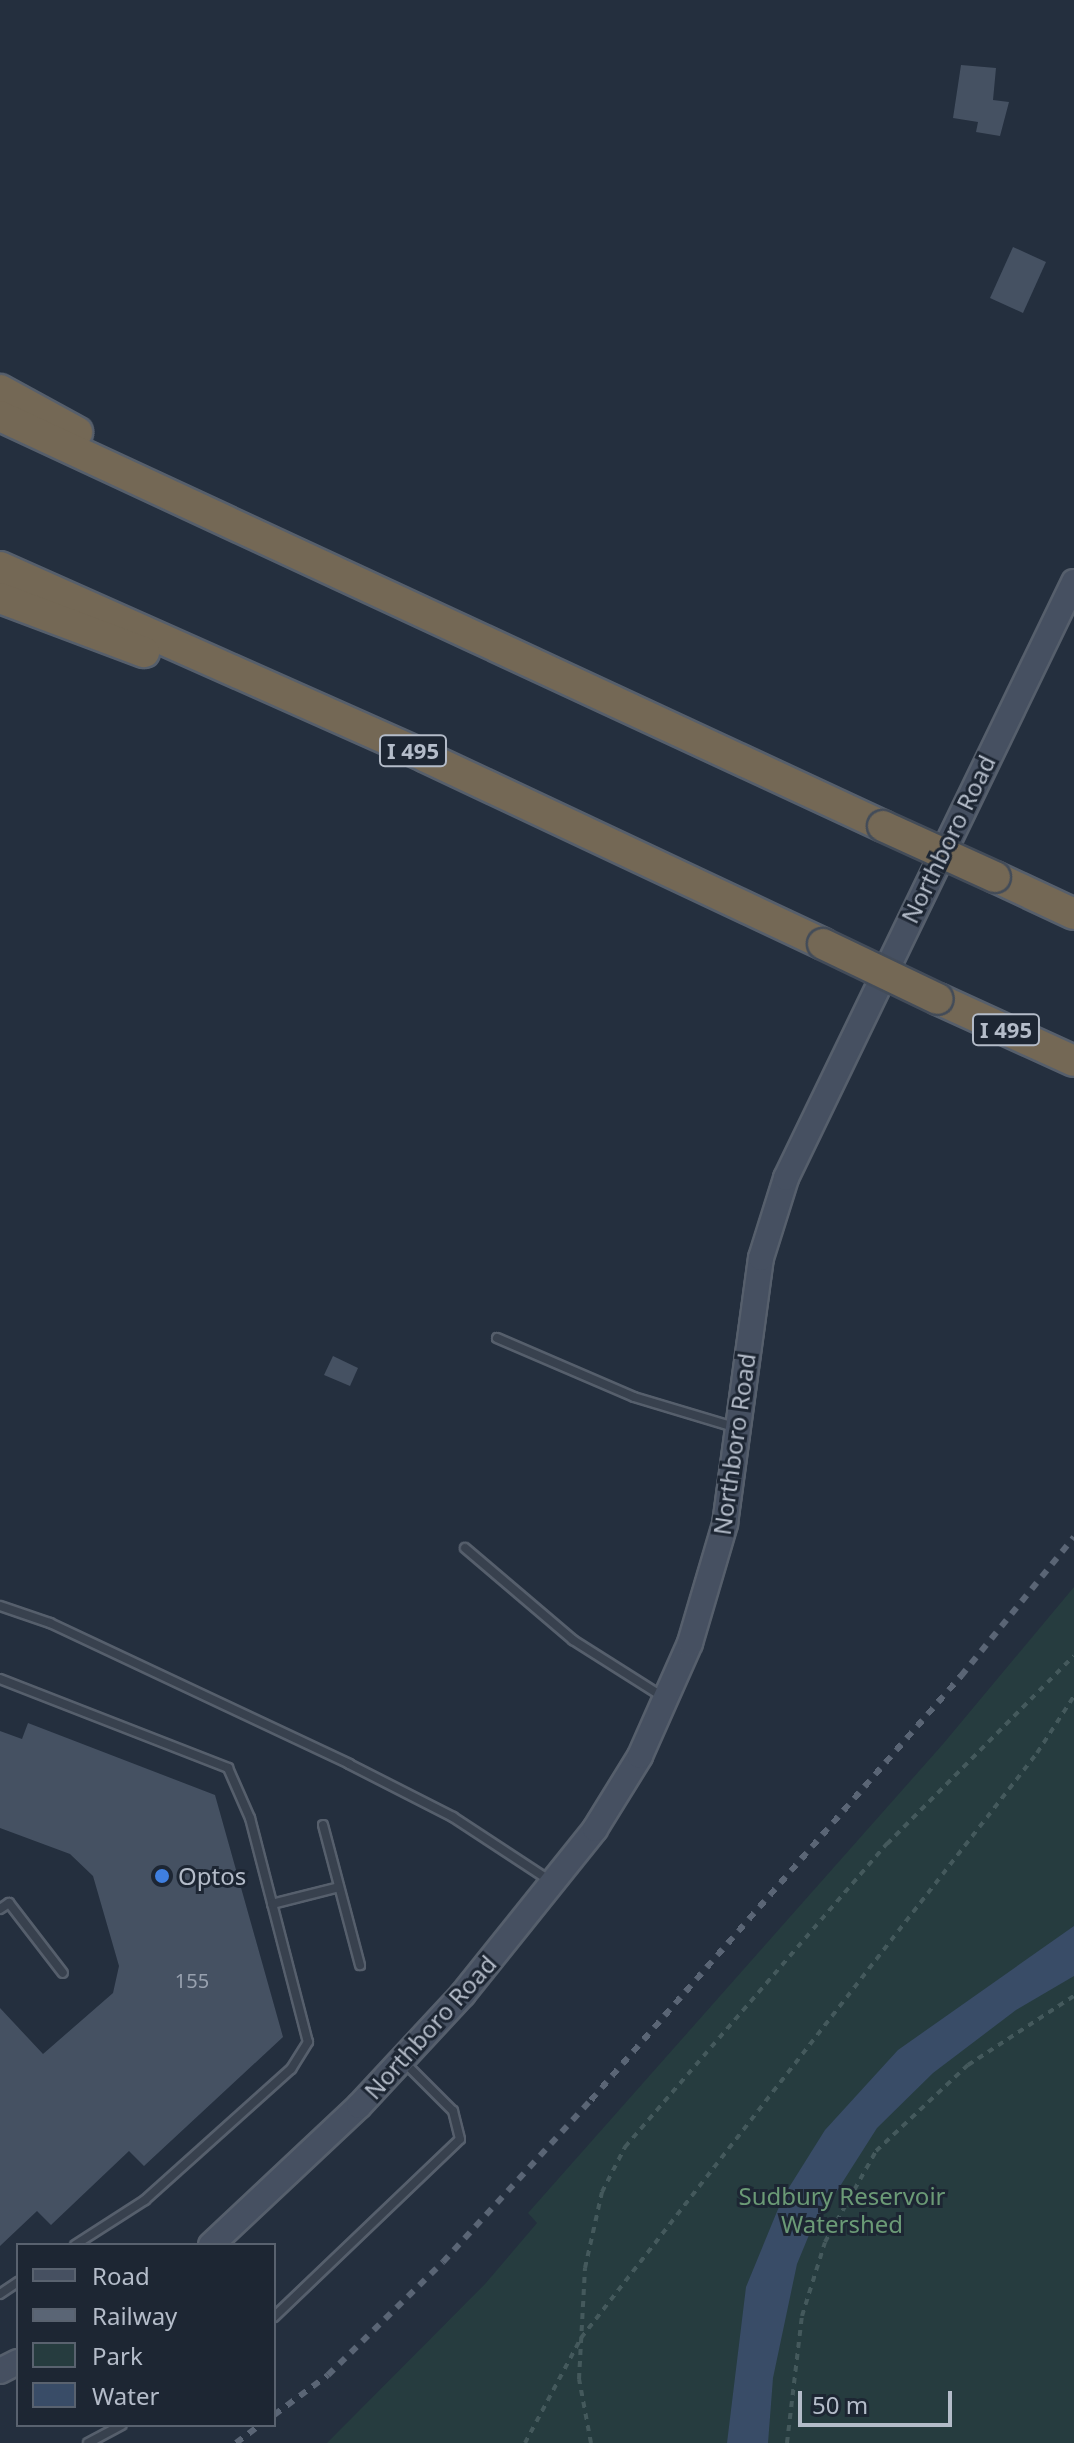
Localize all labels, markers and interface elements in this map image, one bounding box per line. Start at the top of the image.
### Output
road number: I 495 [377,733,449,769]
street label: Northboro Road [895,750,1001,928]
road number: I 495 [970,1012,1042,1048]
street label: Northboro Road [707,1351,761,1537]
place label: Optos [178,1862,246,1890]
marker: Optos [153,1867,171,1885]
street label: Northboro Road [358,1949,502,2105]
house number: 155 [175,1968,209,1992]
park label: Sudbury Reservoir Watershed [739,2182,945,2238]
legend [16,2243,276,2427]
text: Road [92,2259,150,2292]
text: Railway [92,2299,177,2332]
text: Park [92,2339,143,2372]
scale bar [802,2375,956,2425]
text: Water [92,2379,159,2412]
text: 50 m [812,2388,868,2421]

